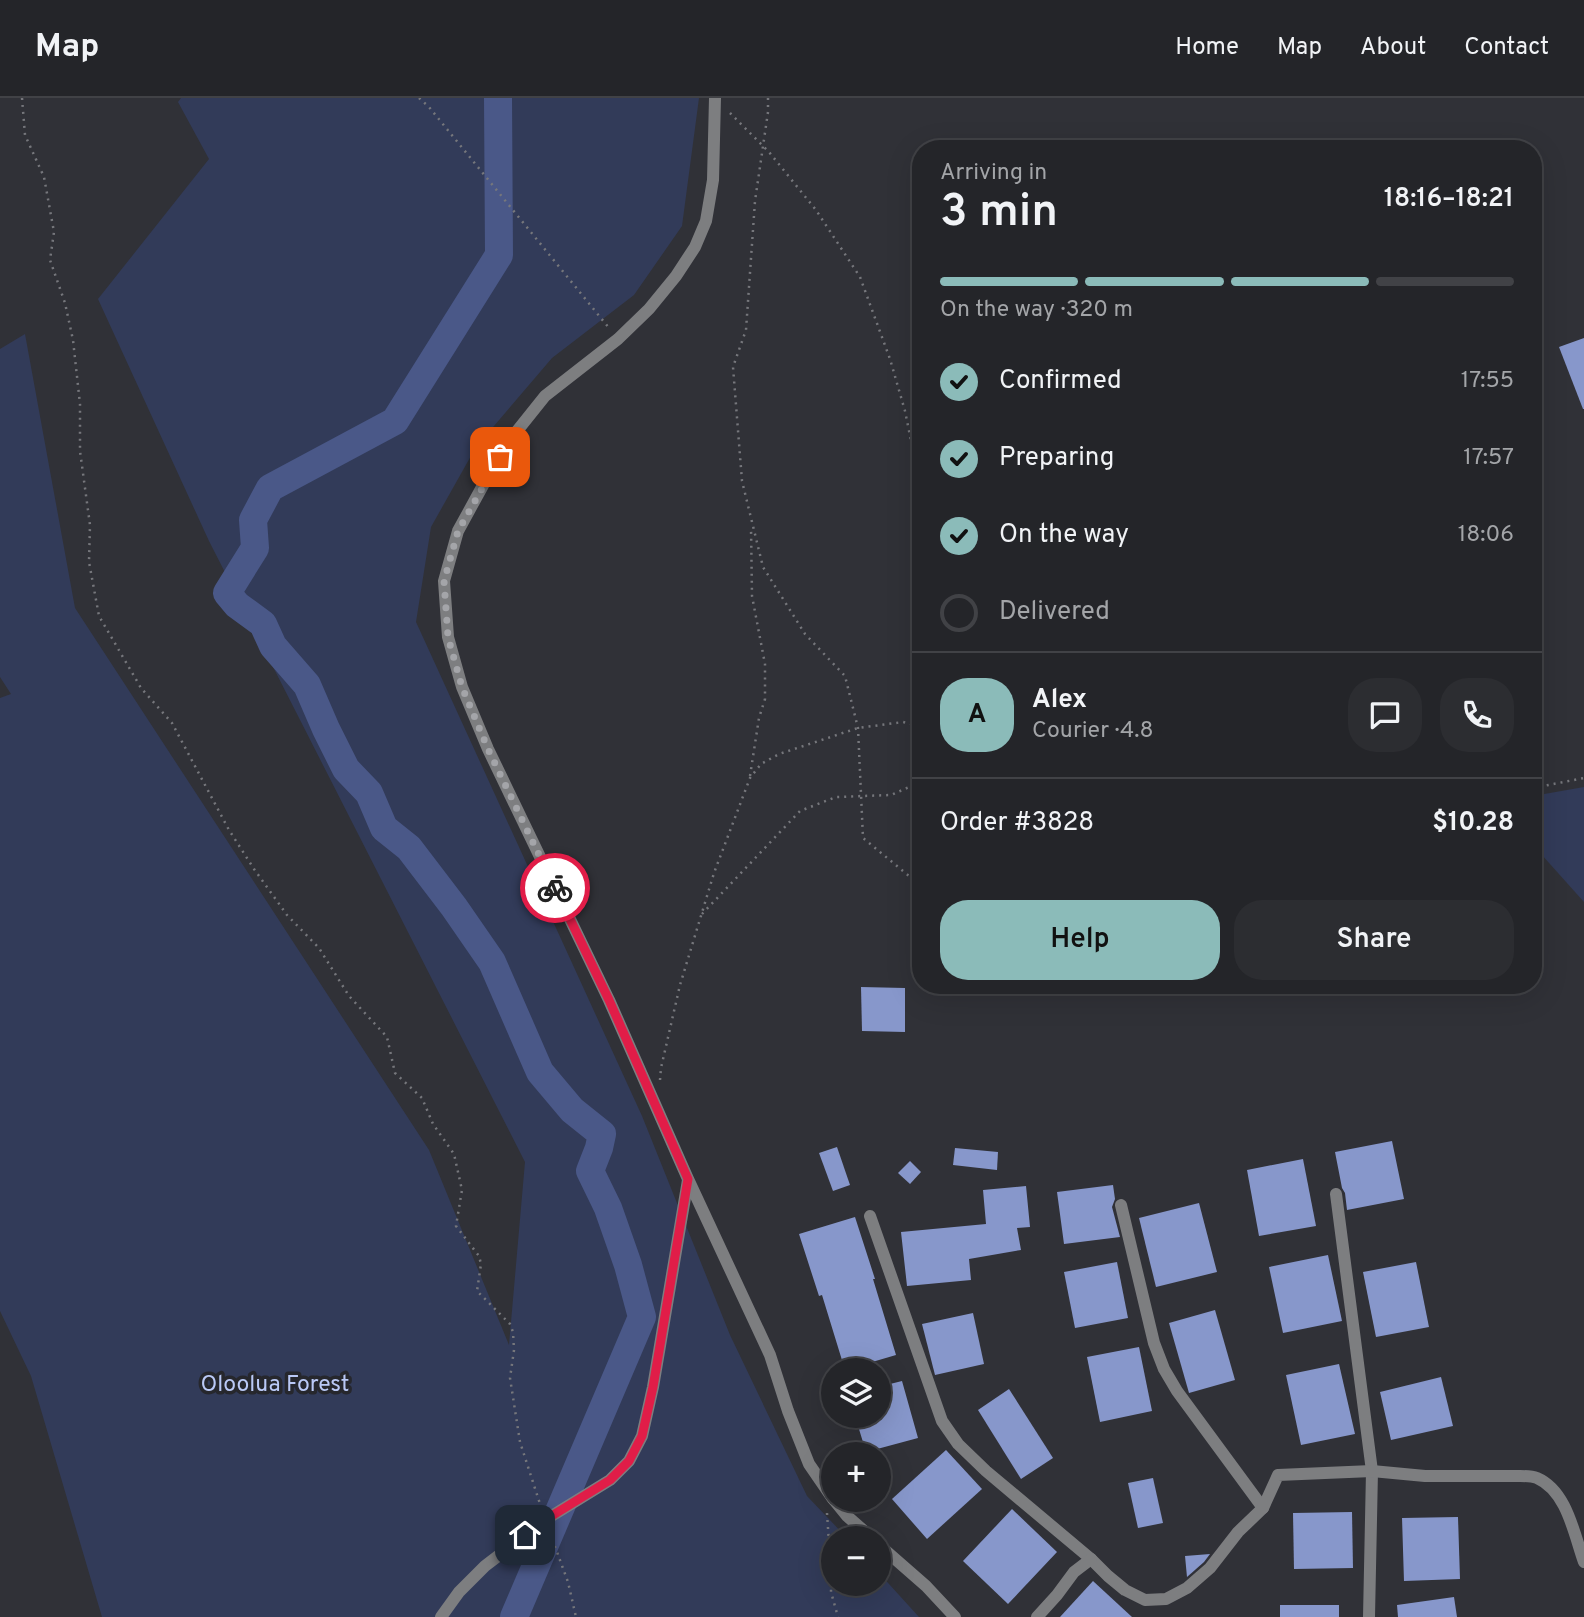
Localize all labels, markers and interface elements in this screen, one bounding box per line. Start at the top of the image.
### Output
text: Map [35,27,99,69]
text: Home [1175,33,1239,63]
text: Map [1277,33,1322,63]
text: About [1360,33,1426,63]
text: Contact [1464,33,1549,63]
text: Arriving in [940,159,1047,188]
text: 18:16–18:21 [1384,183,1514,216]
text: 3 min [940,184,1058,243]
text: On the way · 320 m [940,296,1133,325]
icon: check [940,363,978,401]
text: Confirmed [999,365,1122,398]
text: 17:55 [1461,367,1514,396]
pin [470,427,530,487]
icon: bag [481,438,519,476]
icon: check [940,440,978,478]
text: Preparing [999,442,1114,475]
text: 17:57 [1463,444,1514,473]
icon: check [940,517,978,555]
text: On the way [999,519,1129,552]
text: 18:06 [1458,521,1514,550]
text: Delivered [999,596,1110,629]
button: chat [1348,678,1422,752]
button: phone [1440,678,1514,752]
text: Alex [1032,684,1087,717]
text: A [968,699,986,732]
text: Courier · 4.8 [1032,717,1153,746]
text: Order #3828 [940,807,1094,840]
text: $10.28 [1432,807,1514,840]
courier [520,853,590,923]
icon: bike [536,869,574,907]
button: Help [940,900,1220,980]
button: Share [1234,900,1514,980]
map controls [821,1358,891,1596]
button: layers [821,1358,891,1428]
park label: Oloolua Forest [200,1371,350,1400]
button: + [821,1442,891,1512]
pin [495,1505,555,1565]
icon: home [506,1516,544,1554]
button: − [821,1526,891,1596]

